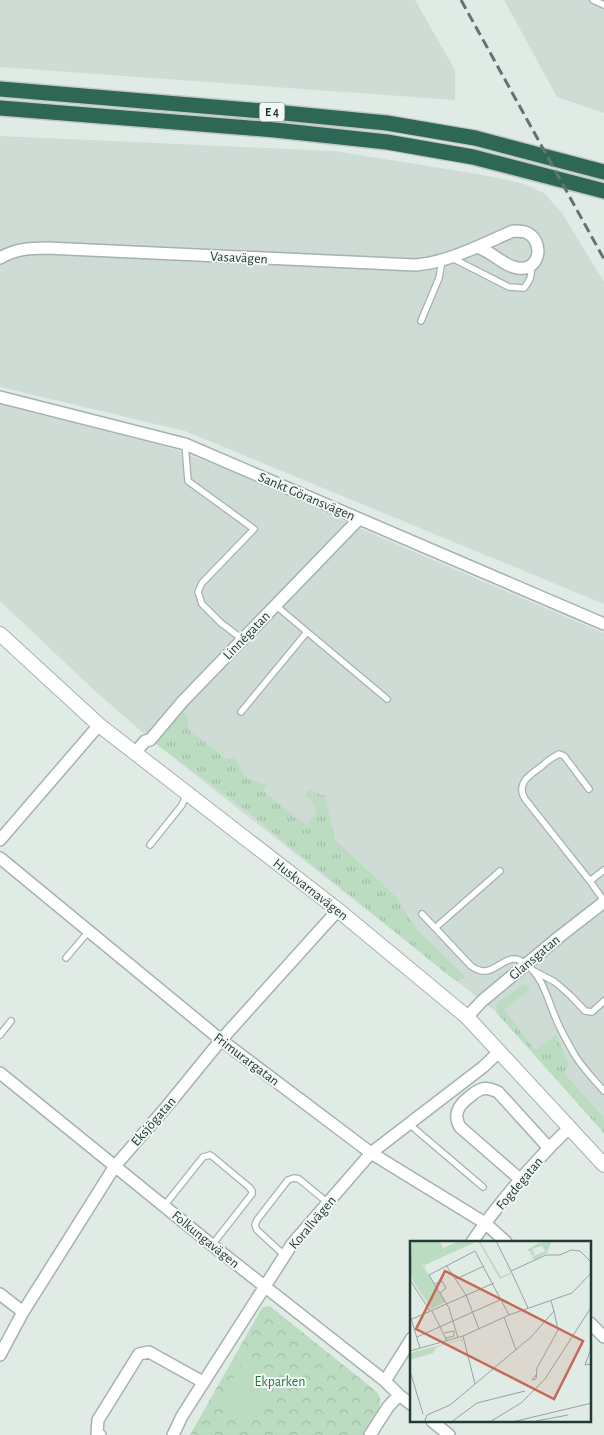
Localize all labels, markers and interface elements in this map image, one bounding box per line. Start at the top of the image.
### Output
road number: E 4 [260,102,284,121]
street label: Vasavägen [210,249,268,267]
street label: Sankt Göransvägen [256,470,357,524]
street label: Linnégatan [221,609,273,662]
street label: Huskvarnavägen [270,856,350,923]
street label: Glansgatan [507,933,563,983]
street label: Frimurargatan [211,1031,282,1089]
street label: Eksjögatan [129,1094,179,1149]
street label: Fogdegatan [494,1155,546,1213]
street label: Korallvägen [287,1193,339,1252]
street label: Folkungavägen [169,1209,242,1271]
inset map [410,1241,592,1422]
park label: Ekparken [255,1375,305,1389]

